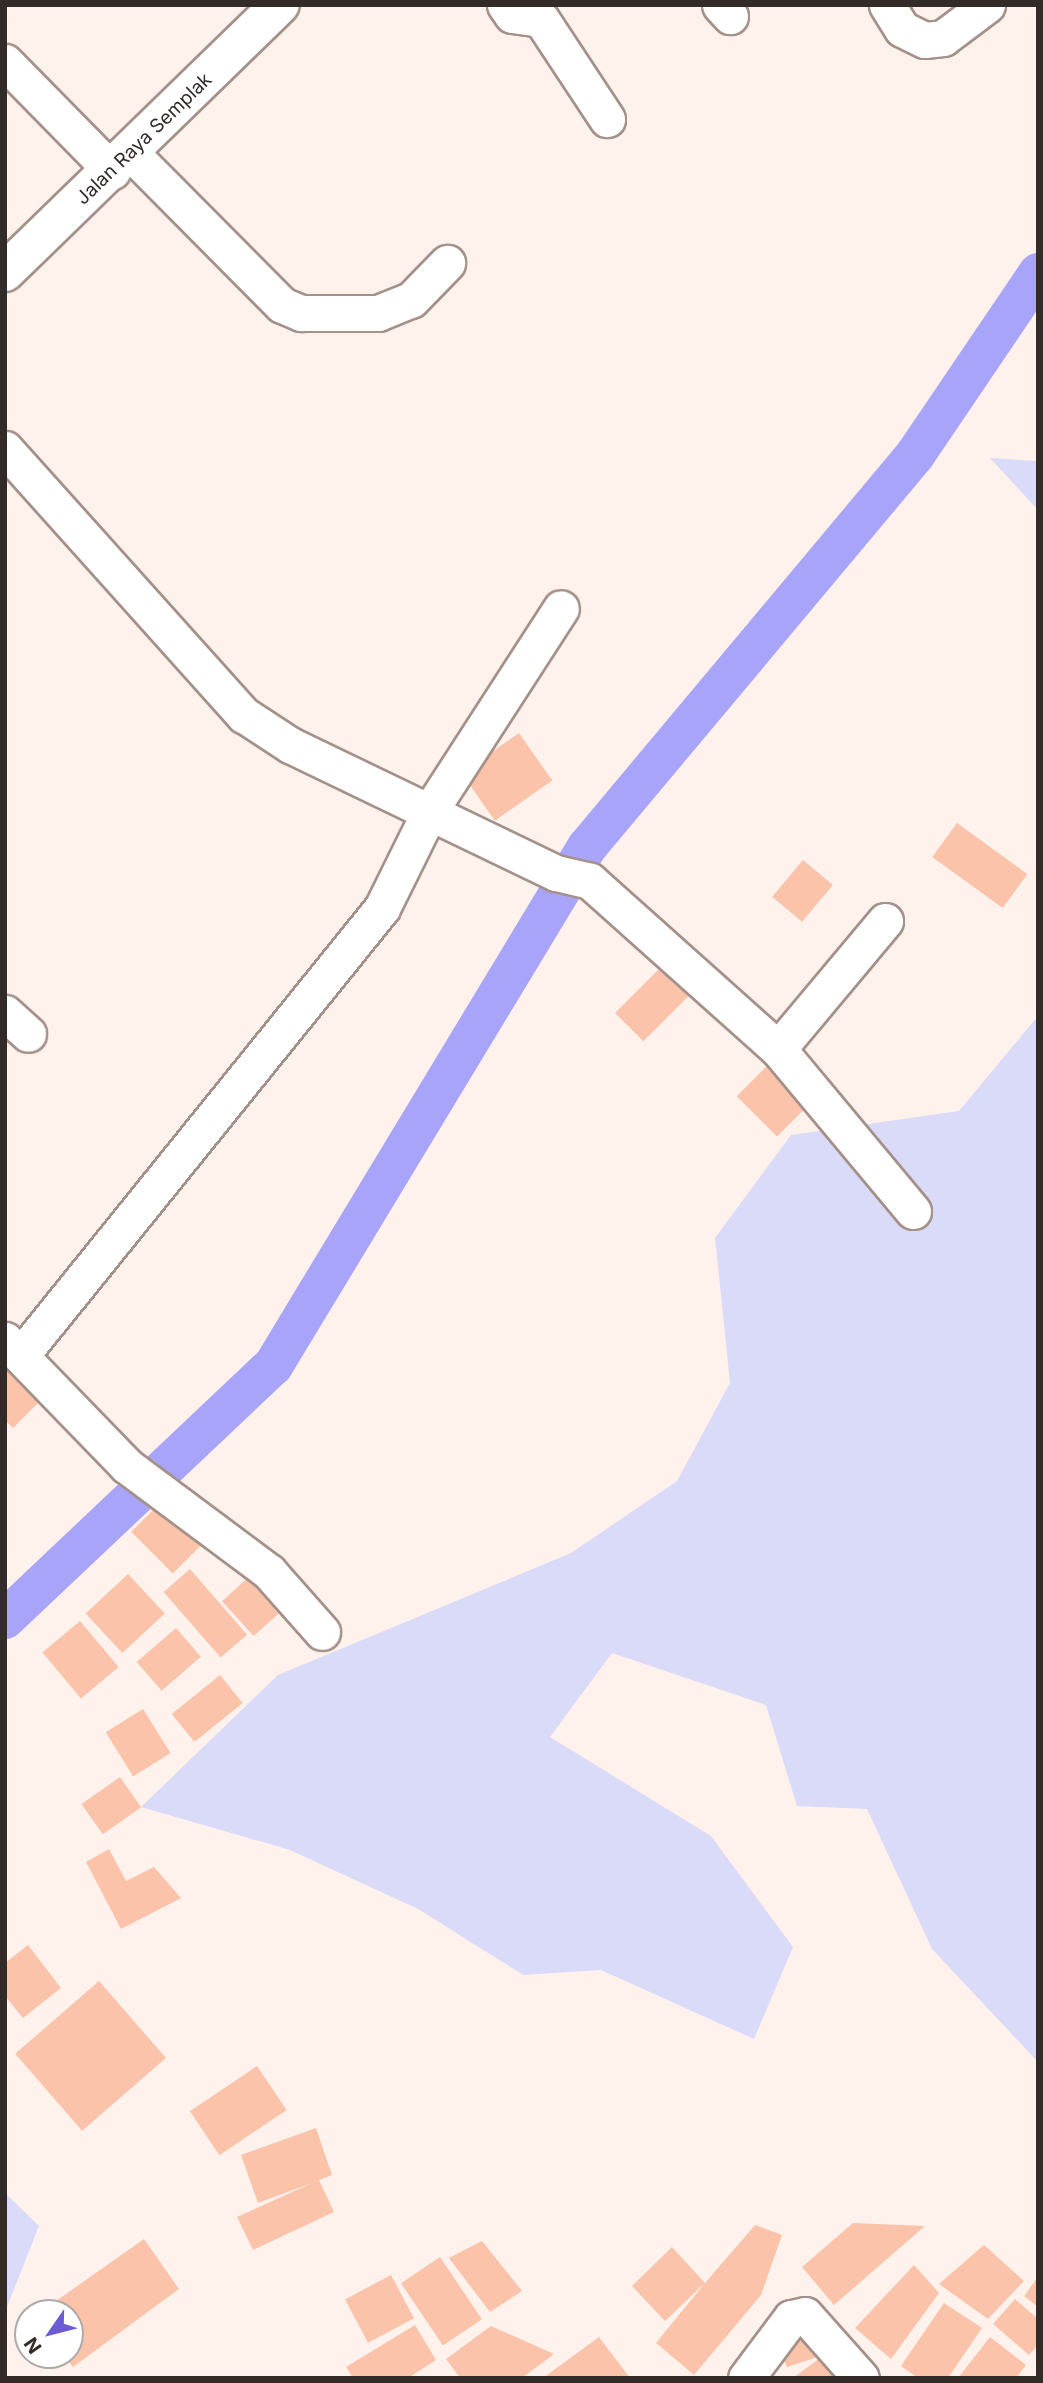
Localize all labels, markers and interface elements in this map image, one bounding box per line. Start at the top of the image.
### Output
street label: Jalan Raya Semplak [71,68,217,210]
north arrow [14,2299,84,2369]
text: N [19,2333,47,2358]

